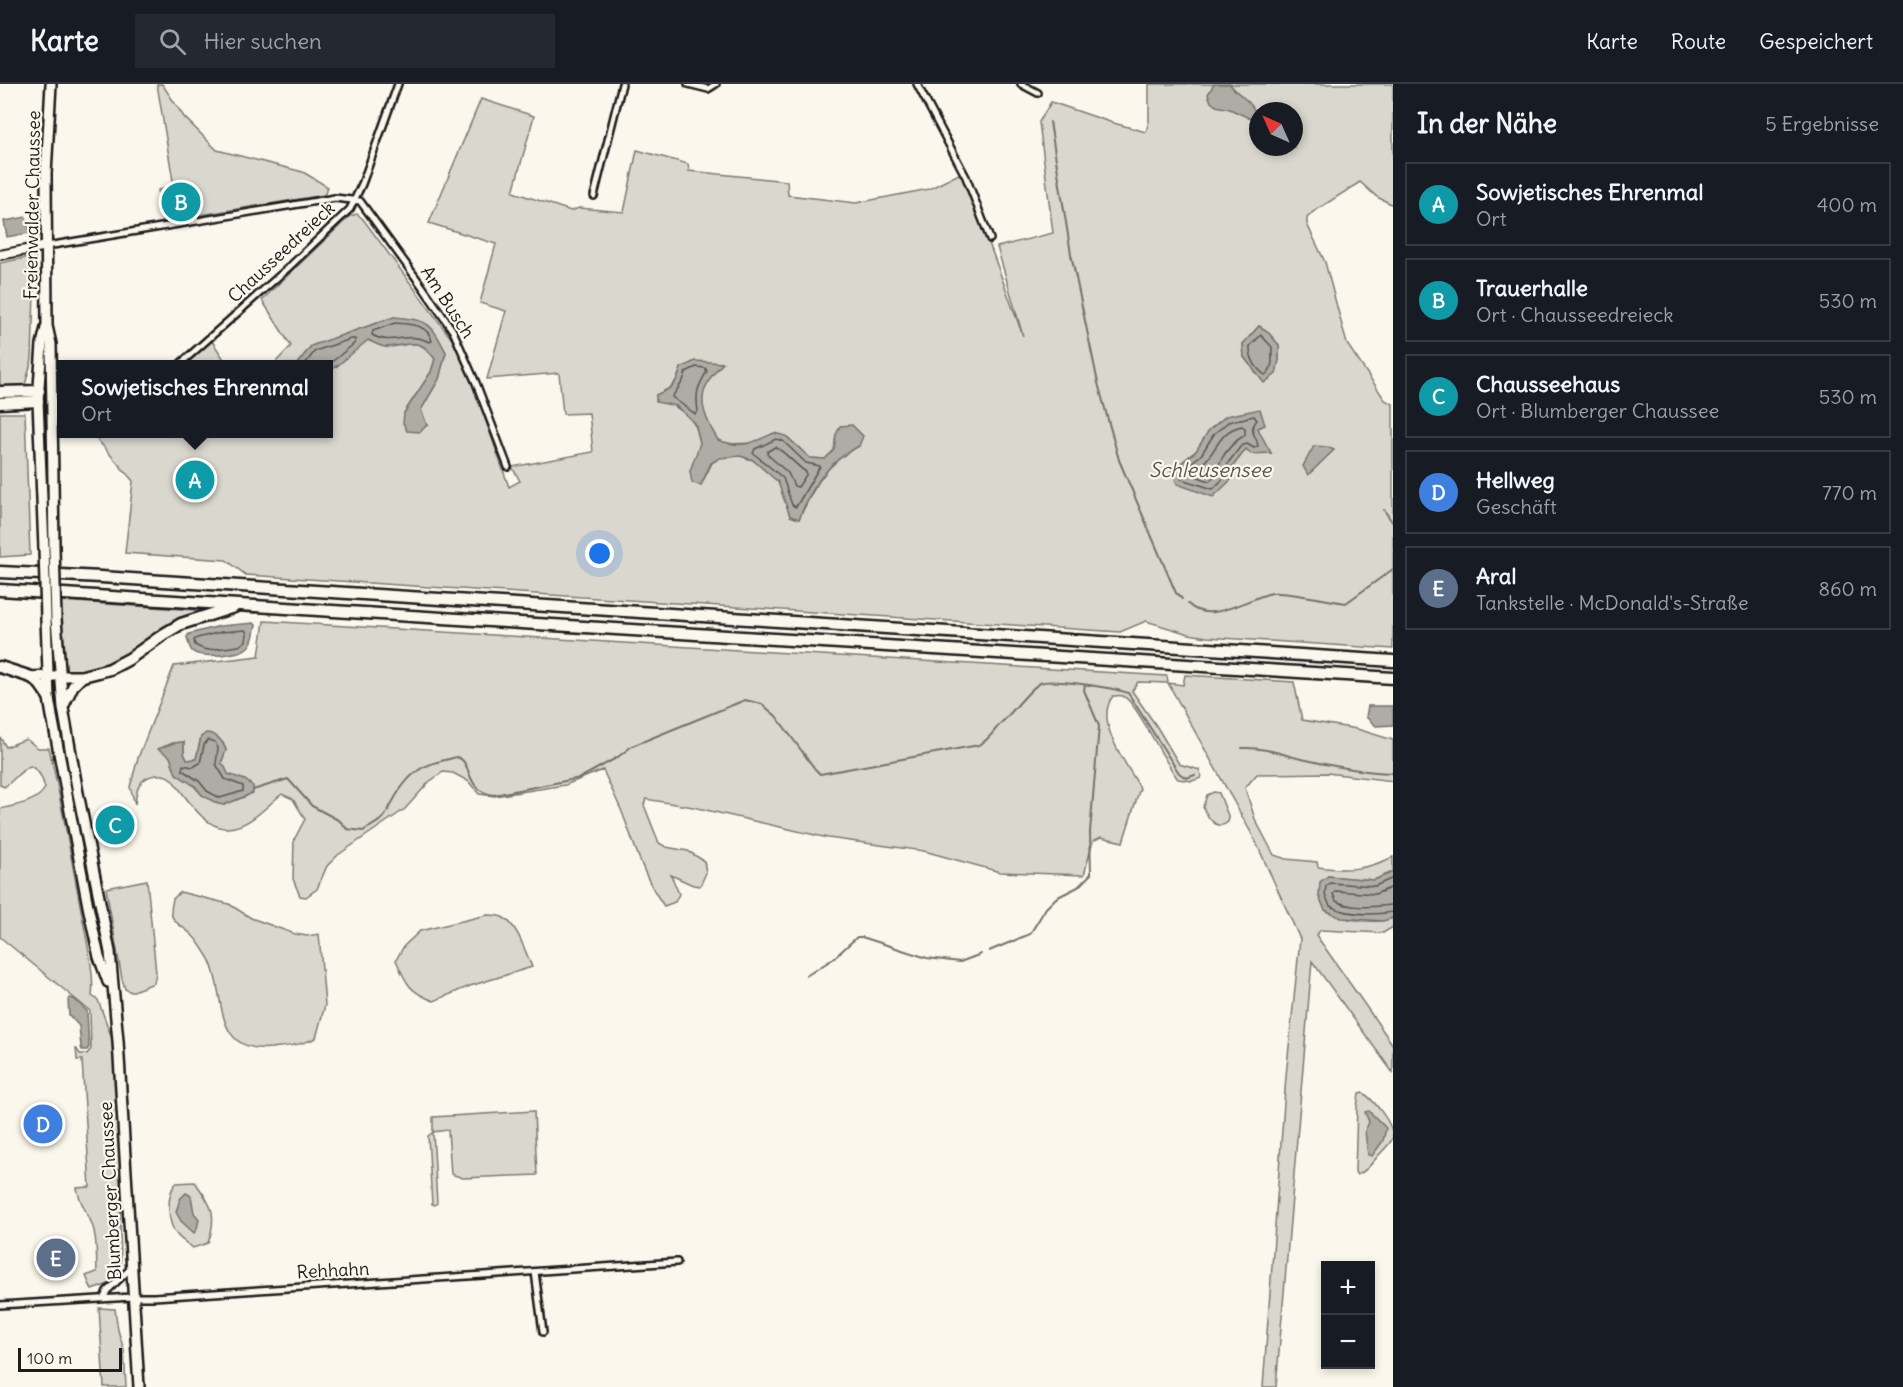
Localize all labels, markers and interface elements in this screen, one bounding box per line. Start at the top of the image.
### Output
search box [135,14,555,68]
text: Karte [30,23,99,59]
icon: search [156,25,189,58]
text: Hier suchen [204,27,322,55]
text: Karte [1586,28,1638,55]
text: Route [1671,28,1726,55]
text: Gespeichert [1759,28,1873,55]
north arrow [1249,102,1303,156]
text: In der Nähe [1417,107,1557,140]
street label: Freienwalder Chaussee [19,110,45,300]
text: 5 Ergebnisse [1765,111,1879,136]
text: Sowjetisches Ehrenmal [1476,178,1703,206]
pin: B [162,180,201,224]
text: A [1432,192,1445,217]
text: 400 m [1817,192,1877,217]
street label: Chausseedreieck [223,197,339,307]
text: Ort [1476,206,1506,231]
street label: Am Busch [416,261,480,343]
text: Trauerhalle [1476,274,1588,302]
text: B [1432,288,1445,313]
text: 530 m [1819,288,1877,313]
text: Ort · Chausseedreieck [1476,302,1674,327]
popup [57,360,333,438]
text: Chausseehaus [1476,370,1620,398]
text: Sowjetisches Ehrenmal [81,373,309,401]
text: C [1432,384,1445,409]
text: 530 m [1819,384,1877,409]
text: Ort · Blumberger Chaussee [1476,398,1719,423]
text: Ort [81,401,112,426]
water label: Schleusensee [1149,457,1272,482]
pin: A [176,458,214,502]
text: Hellweg [1476,466,1555,494]
text: D [1431,480,1446,505]
text: 770 m [1822,480,1877,505]
text: Geschäft [1476,494,1557,519]
your location [585,539,614,568]
text: Aral [1476,562,1516,590]
text: E [1433,576,1444,601]
text: 860 m [1818,576,1877,601]
text: Tankstelle · McDonald's-Straße [1476,590,1748,615]
pin: C [96,802,134,848]
street label: Blumberger Chaussee [94,1101,126,1281]
pin: D [24,1102,63,1146]
pin: E [36,1236,76,1280]
street label: Rehhahn [296,1257,370,1283]
map controls [1321,1261,1375,1369]
button: + [1321,1261,1375,1315]
button: − [1321,1315,1375,1369]
scale bar [18,1345,122,1372]
text: 100 m [27,1348,72,1368]

